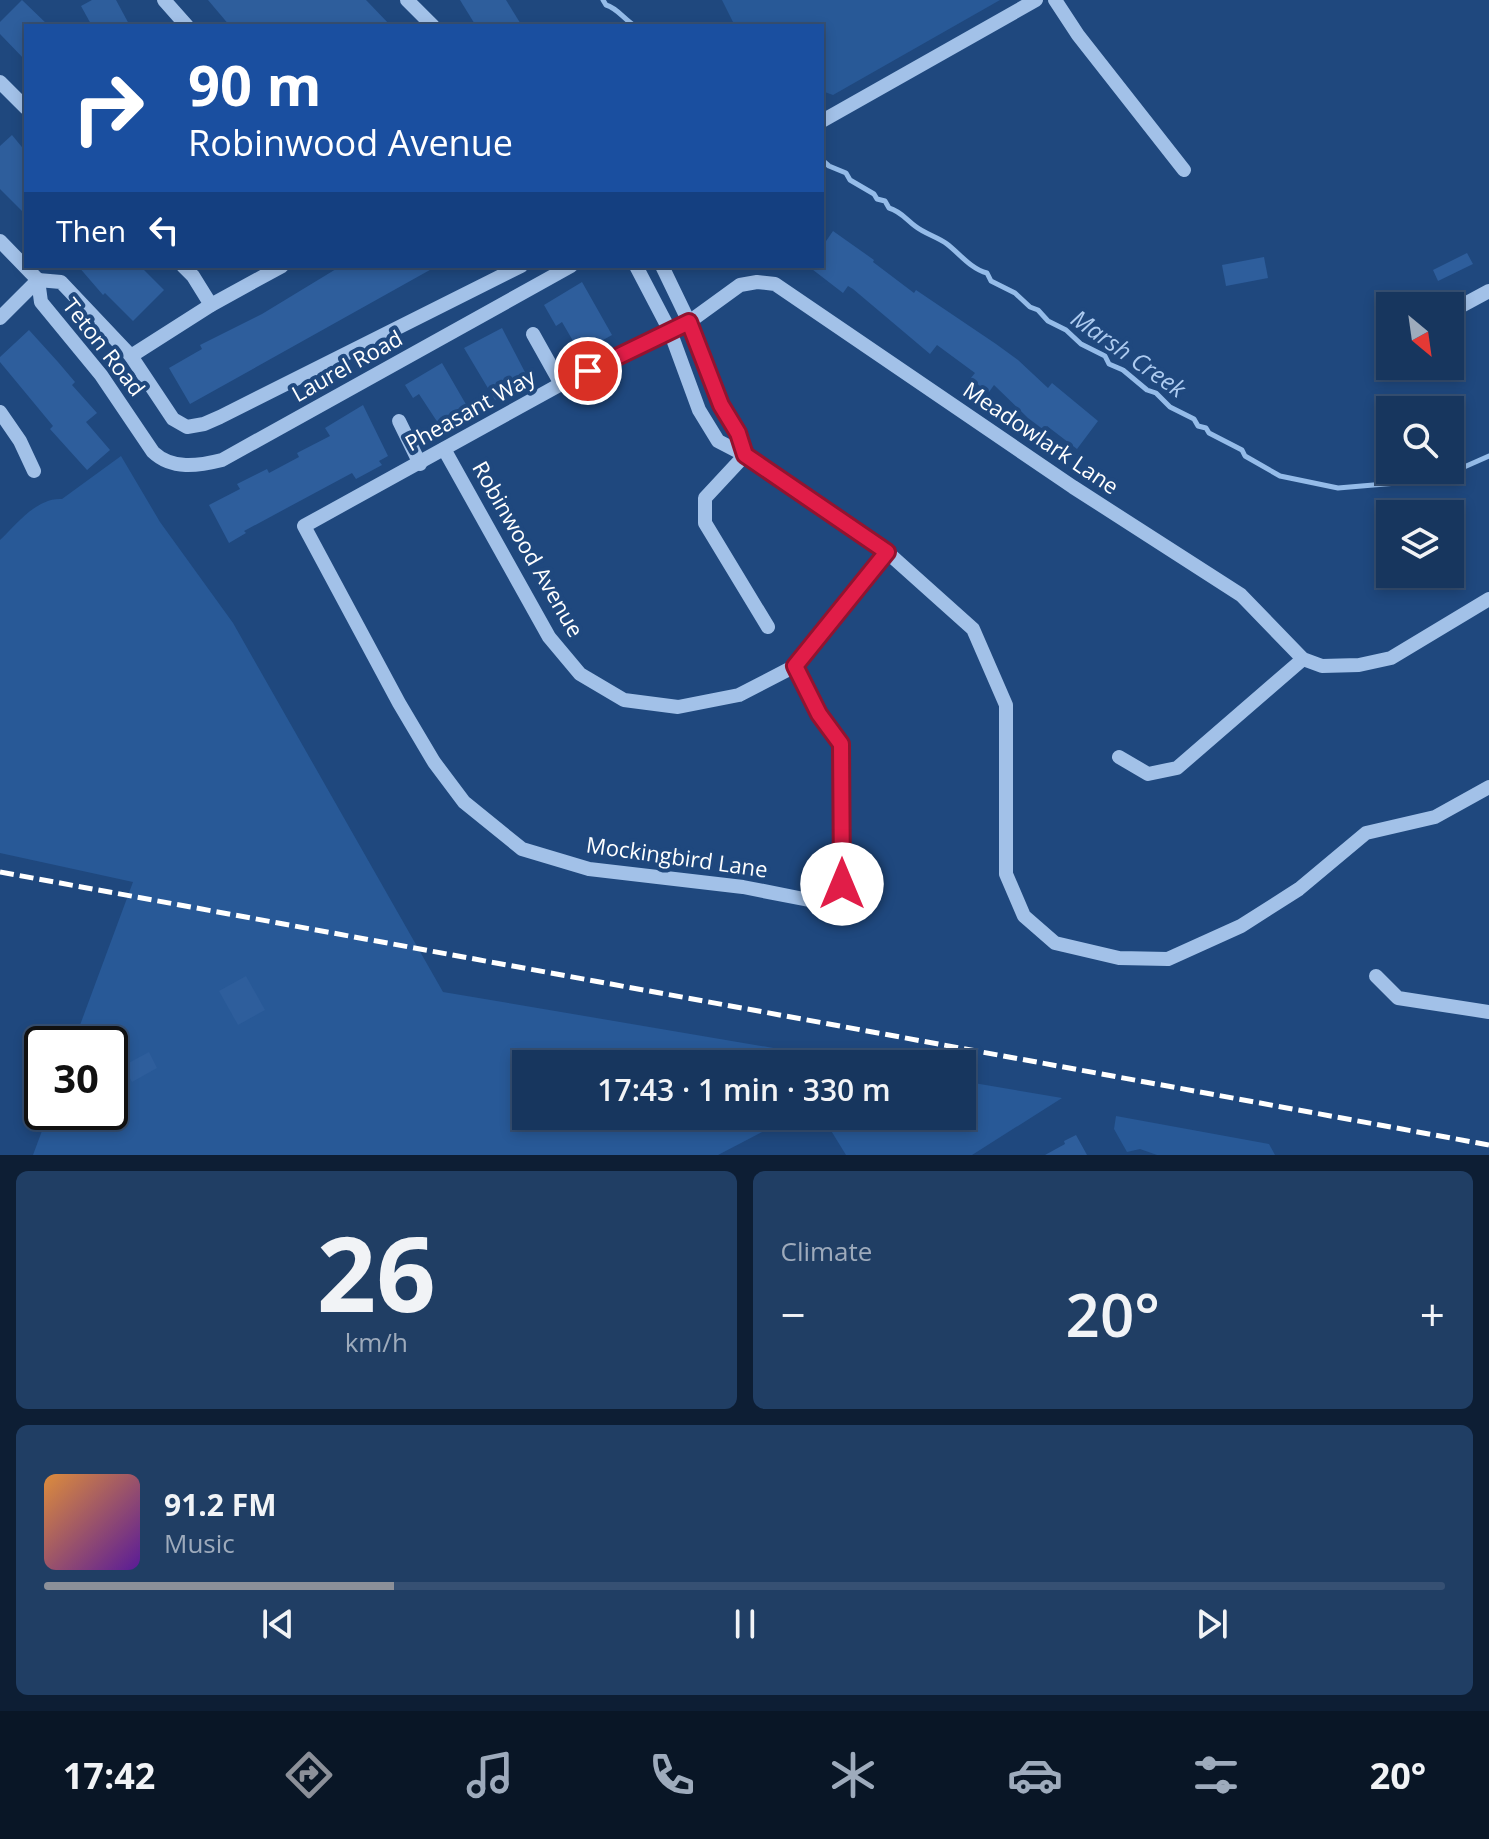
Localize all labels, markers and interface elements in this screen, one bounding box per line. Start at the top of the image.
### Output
text: 90 m [188,46,322,122]
icon: right [56,56,160,160]
text: Robinwood Avenue [188,118,513,167]
icon: left [142,208,186,252]
text: Then [56,210,126,251]
street label: Teton Road [57,291,153,402]
north arrow [1376,292,1464,380]
map controls [1376,292,1464,588]
water label: Marsh Creek [1065,301,1194,405]
street label: Laurel Road [286,322,407,408]
pin [554,337,622,405]
icon: arrive [566,349,610,393]
street label: Pheasant Way [399,360,541,457]
street label: Meadowlark Lane [958,374,1125,500]
button: search [1376,396,1464,484]
street label: Robinwood Avenue [466,455,592,642]
button: layers [1376,500,1464,588]
street label: Mockingbird Lane [585,828,770,884]
position arrow [800,842,884,926]
speed limit sign: 30 [24,1026,128,1130]
text: 17:43 · 1 min · 330 m [597,1069,891,1110]
text: 26 [317,1201,436,1342]
text: Climate [781,1233,872,1269]
text: 20° [1066,1273,1160,1355]
text: − [781,1284,806,1344]
text: + [1420,1284,1445,1344]
text: km/h [345,1324,408,1360]
text: 91.2 FM [164,1484,277,1525]
text: Music [164,1525,235,1561]
icon: previous [256,1602,300,1646]
icon: pause [723,1602,767,1646]
icon: next [1190,1602,1234,1646]
icon: directions [281,1747,337,1803]
icon: music [462,1747,518,1803]
icon: phone [644,1747,700,1803]
icon: climate [825,1747,881,1803]
icon: car [1007,1747,1063,1803]
icon: filters [1188,1747,1244,1803]
text: 17:42 [63,1751,155,1800]
text: 20° [1370,1751,1426,1800]

